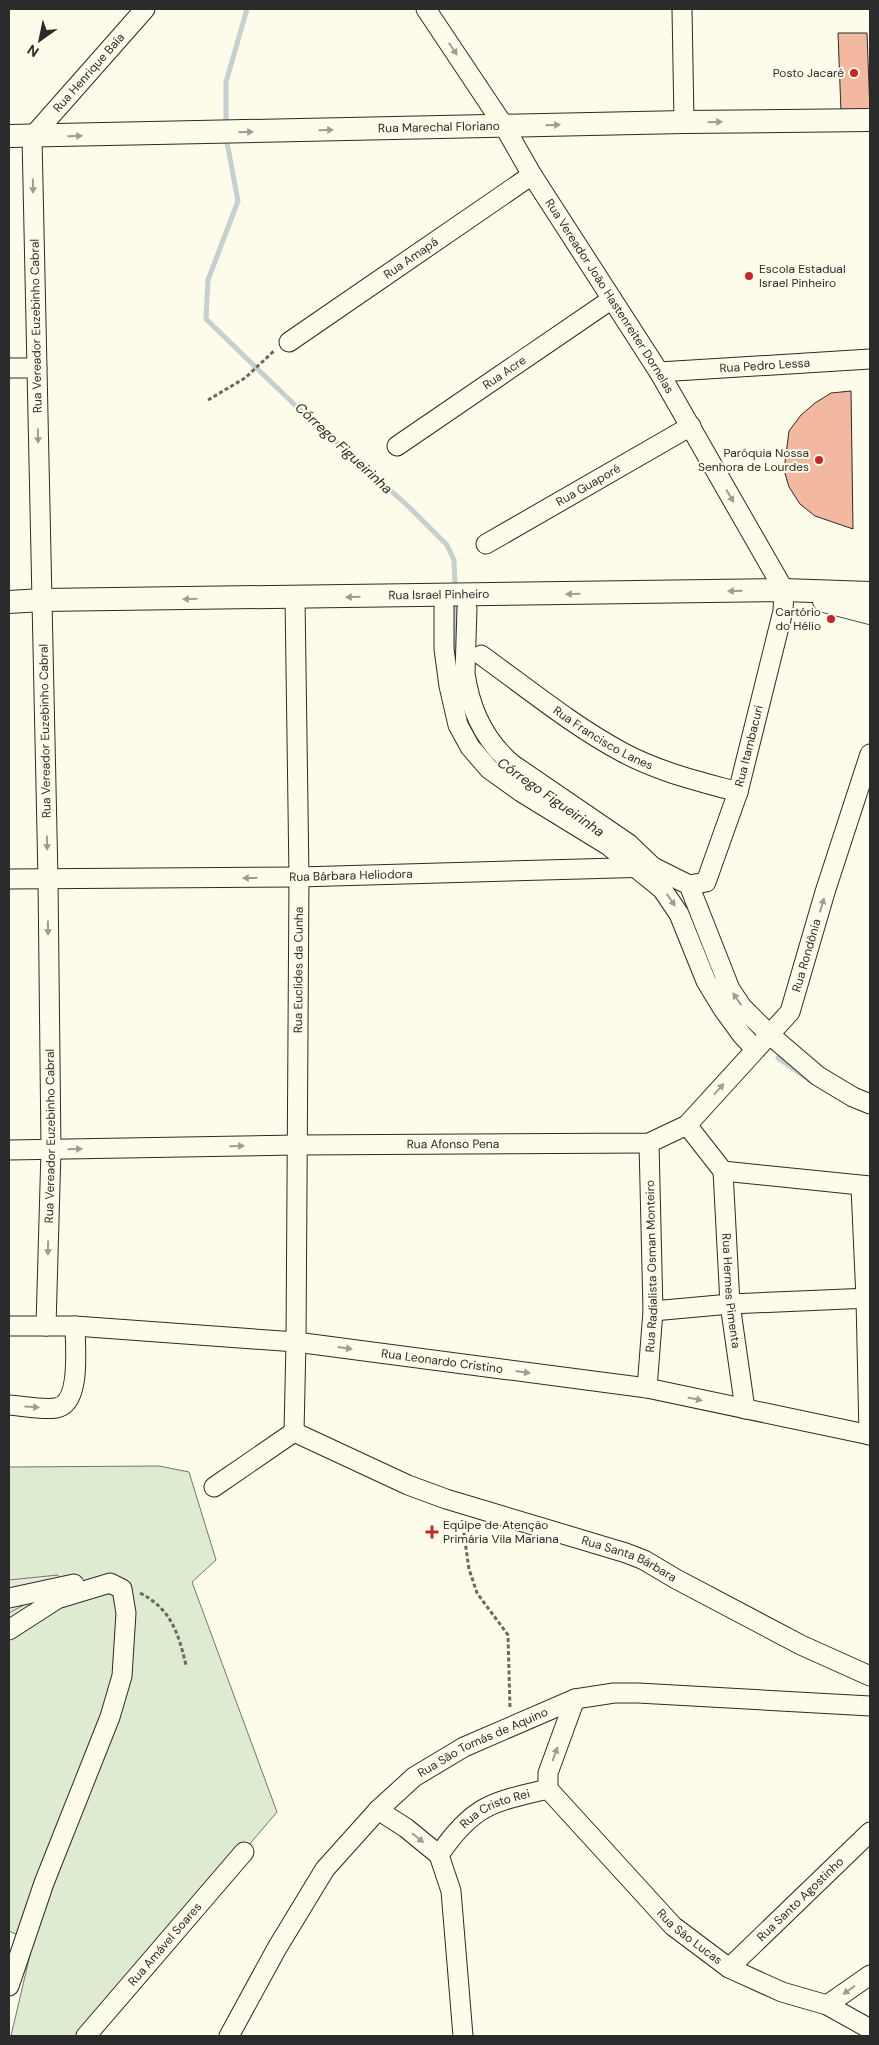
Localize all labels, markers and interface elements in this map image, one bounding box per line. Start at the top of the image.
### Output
north arrow [15,15,65,65]
street label: Rua Henrique Baía [50,30,128,116]
text: N [24,41,42,61]
one-way arrow [448,43,458,56]
place label: Posto Jacaré [773,65,844,81]
marker: Posto Jacaré [848,67,860,79]
one-way arrow [708,117,724,125]
street label: Rua Marechal Floriano [378,118,500,136]
one-way arrow [545,120,561,128]
one-way arrow [318,126,334,134]
one-way arrow [238,128,254,136]
one-way arrow [67,132,83,140]
one-way arrow [29,178,37,194]
street label: Rua Vereador João Hastenreiter Dornelas [541,196,678,397]
street label: Rua Amapá [380,234,441,283]
street label: Rua Vereador Euzebinho Cabral [26,239,46,413]
place label: Escola Estadual Israel Pinheiro [759,261,846,291]
marker: Escola Estadual Israel Pinheiro [743,270,755,282]
street label: Rua Acre [479,352,529,393]
street label: Rua Pedro Lessa [719,355,811,376]
water label: Córrego Figueirinha [292,398,397,498]
one-way arrow [35,428,43,444]
place label: Paróquia Nossa Senhora de Lourdes [698,445,809,475]
marker: Paróquia Nossa Senhora de Lourdes [813,454,825,466]
street label: Rua Guaporé [553,460,624,510]
one-way arrow [726,488,734,503]
street label: Rua Israel Pinheiro [388,586,490,603]
one-way arrow [727,587,743,595]
one-way arrow [564,590,580,598]
one-way arrow [345,593,361,601]
one-way arrow [182,595,198,603]
place label: Cartório do Hélio [775,604,821,634]
marker: Cartório do Hélio [825,613,837,625]
street label: Rua Vereador Euzebinho Cabral [35,644,55,818]
street label: Rua Francisco Lanes [550,702,655,773]
street label: Rua Itambacuri [731,703,767,788]
water label: Córrego Figueirinha [494,753,608,841]
one-way arrow [43,835,51,851]
street label: Rua Bárbara Heliodora [289,866,413,885]
one-way arrow [242,874,258,882]
one-way arrow [666,894,676,907]
one-way arrow [818,898,826,913]
street label: Rua Euclides da Cunha [290,907,307,1033]
street label: Rua Rondônia [788,917,825,994]
one-way arrow [44,920,52,936]
one-way arrow [732,992,742,1006]
street label: Rua Vereador Euzebinho Cabral [41,1049,59,1224]
one-way arrow [713,1084,725,1096]
street label: Rua Afonso Pena [407,1136,499,1152]
one-way arrow [230,1142,246,1150]
one-way arrow [67,1145,83,1153]
street label: Rua Radialista Osman Monteiro [642,1180,661,1353]
street label: Rua Hermes Pimenta [718,1233,744,1349]
one-way arrow [44,1240,52,1256]
one-way arrow [337,1344,353,1352]
street label: Rua Leonardo Cristino [380,1345,504,1377]
one-way arrow [515,1369,531,1377]
one-way arrow [687,1395,703,1403]
one-way arrow [25,1403,41,1411]
place label: Equipe de Atenção Primária Vila Mariana [443,1517,559,1547]
marker: Equipe de Atenção Primária Vila Mariana [425,1525,439,1539]
street label: Rua Santa Bárbara [580,1532,679,1586]
street label: Rua São Tomás de Aquino [415,1704,550,1781]
one-way arrow [551,1746,559,1761]
street label: Rua Cristo Rei [456,1785,532,1832]
one-way arrow [411,1832,424,1843]
street label: Rua Santo Agostinho [753,1854,847,1945]
street label: Rua Amável Soares [124,1899,205,1989]
street label: Rua São Lucas [653,1905,726,1968]
one-way arrow [842,1985,855,1995]

